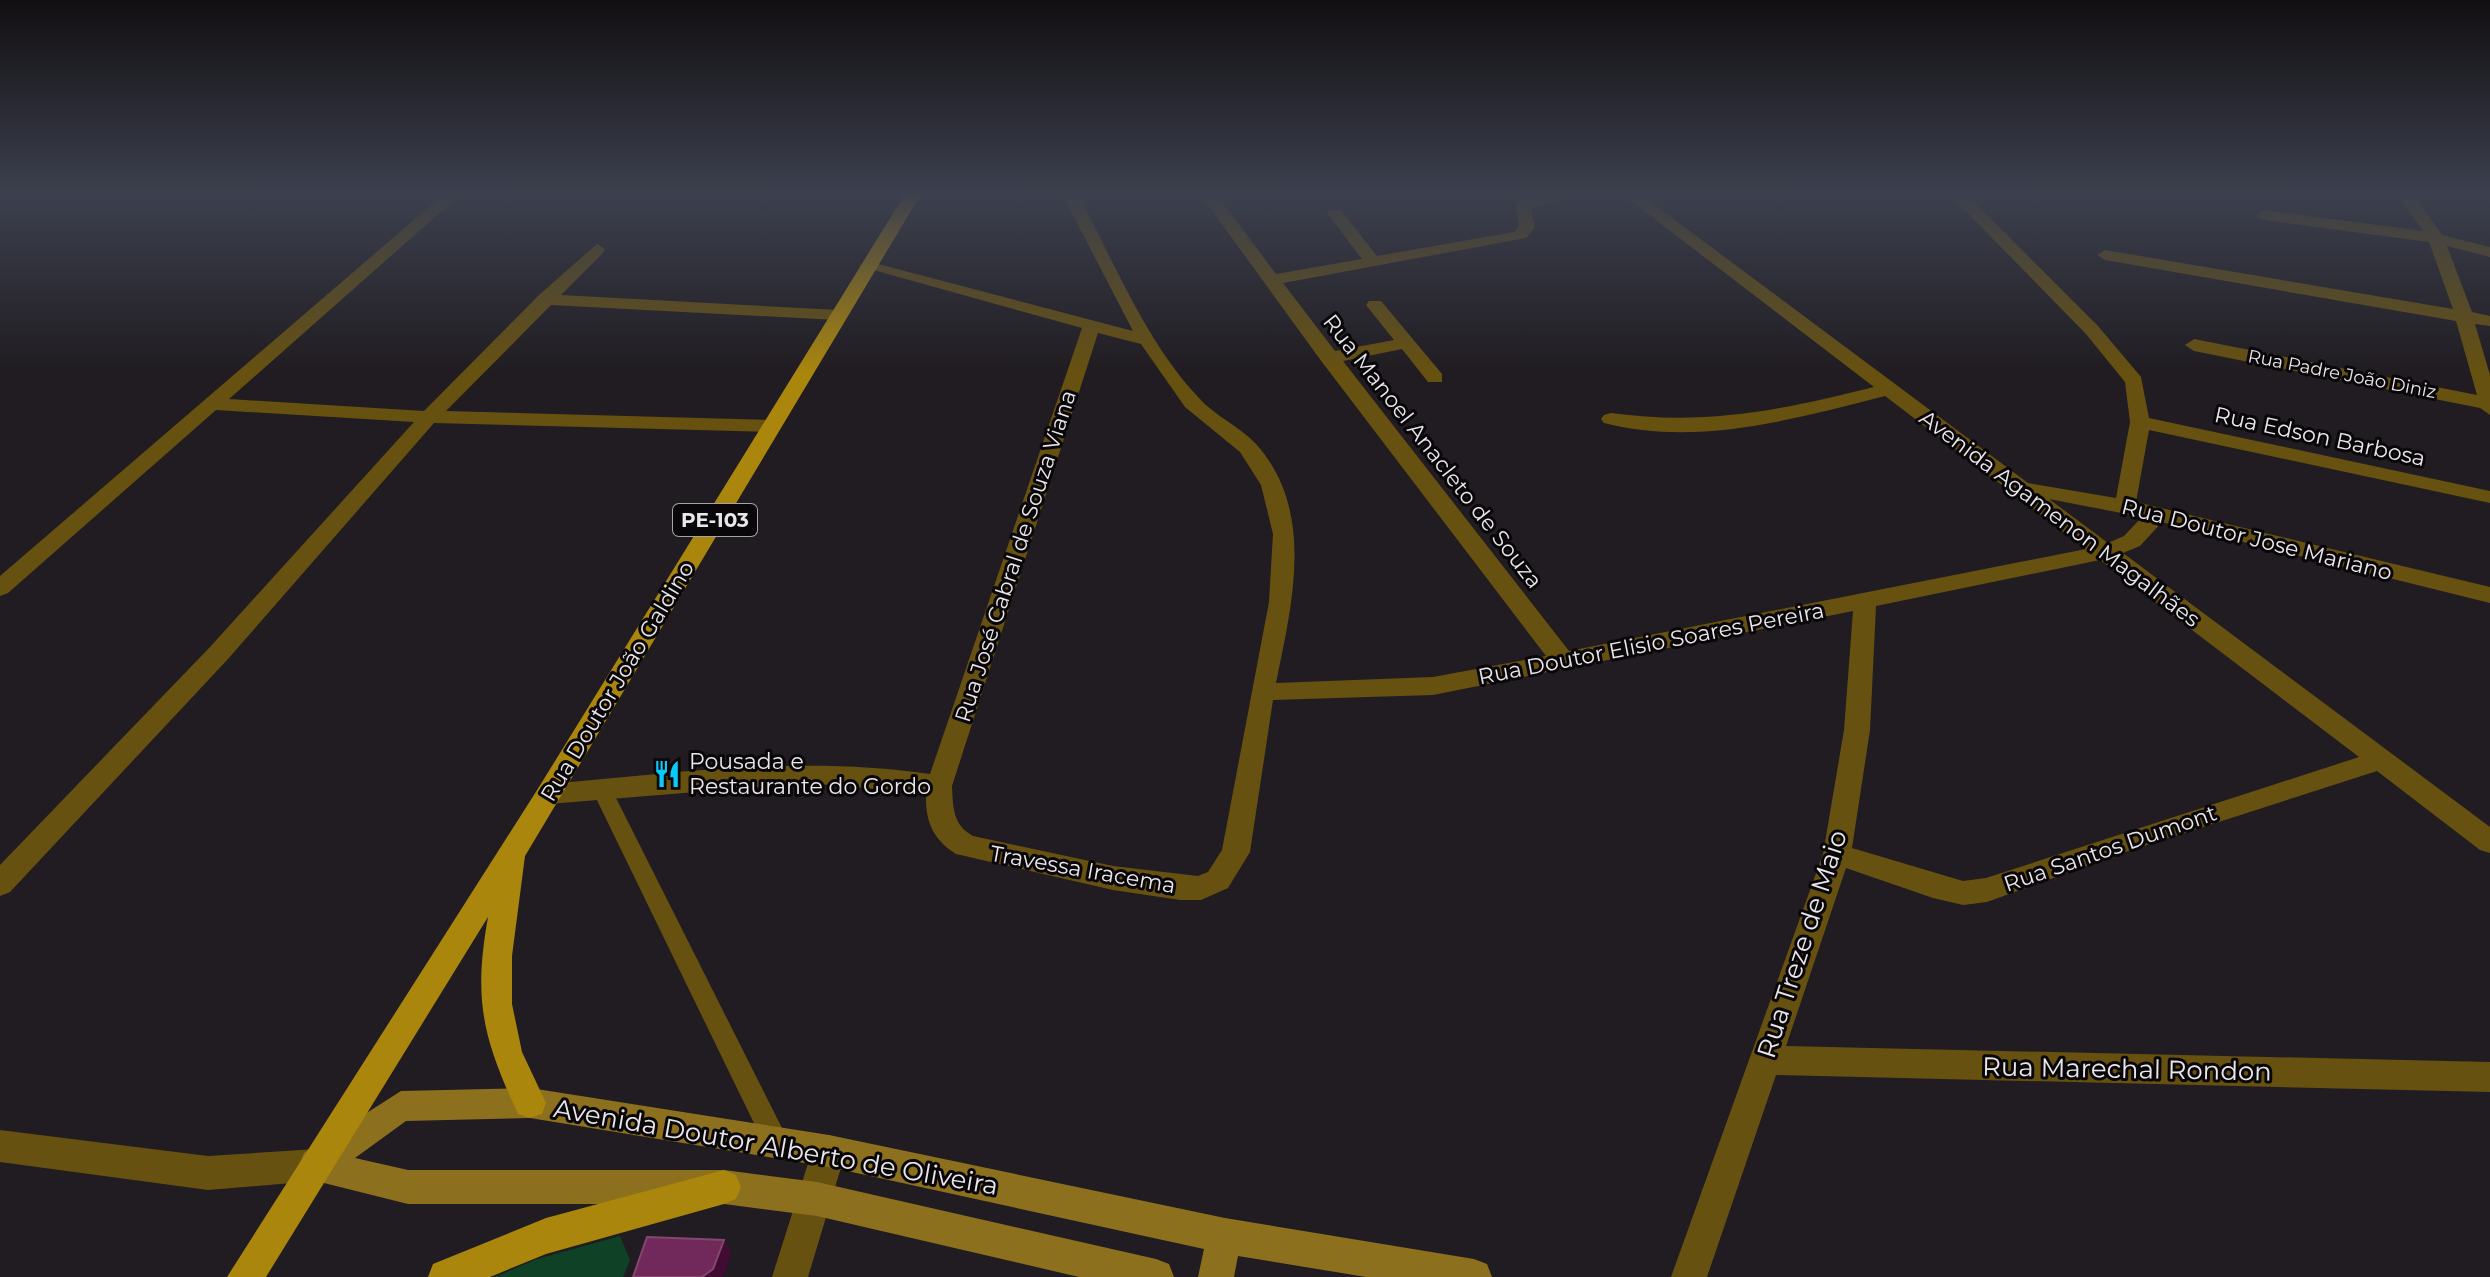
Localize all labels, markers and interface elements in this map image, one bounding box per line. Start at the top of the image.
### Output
street label: Rua Manoel Anacleto de Souza [1317,309,1548,594]
street label: Rua Padre João Diniz [2246,345,2438,403]
street label: Rua José Cabral de Souza Viana [949,387,1082,726]
street label: Rua Edson Barbosa [2212,401,2428,472]
street label: Avenida Agamenon Magalhães [1914,404,2205,633]
street label: Rua Doutor Jose Mariano [2119,493,2395,586]
road number: PE-103 [673,504,757,536]
street label: Rua Doutor João Galdino [535,556,700,806]
street label: Rua Doutor Elisio Soares Pereira [1476,597,1826,690]
place label: Pousada e Restaurante do Gordo [689,748,931,800]
restaurant icon: Pousada e Restaurante do Gordo [652,759,682,789]
street label: Rua Santos Dumont [2000,799,2220,898]
street label: Rua Treze de Maio [1750,826,1854,1062]
street label: Travessa Iracema [988,840,1178,899]
street label: Rua Marechal Rondon [1982,1050,2272,1088]
street label: Avenida Doutor Alberto de Oliveira [551,1092,1001,1202]

